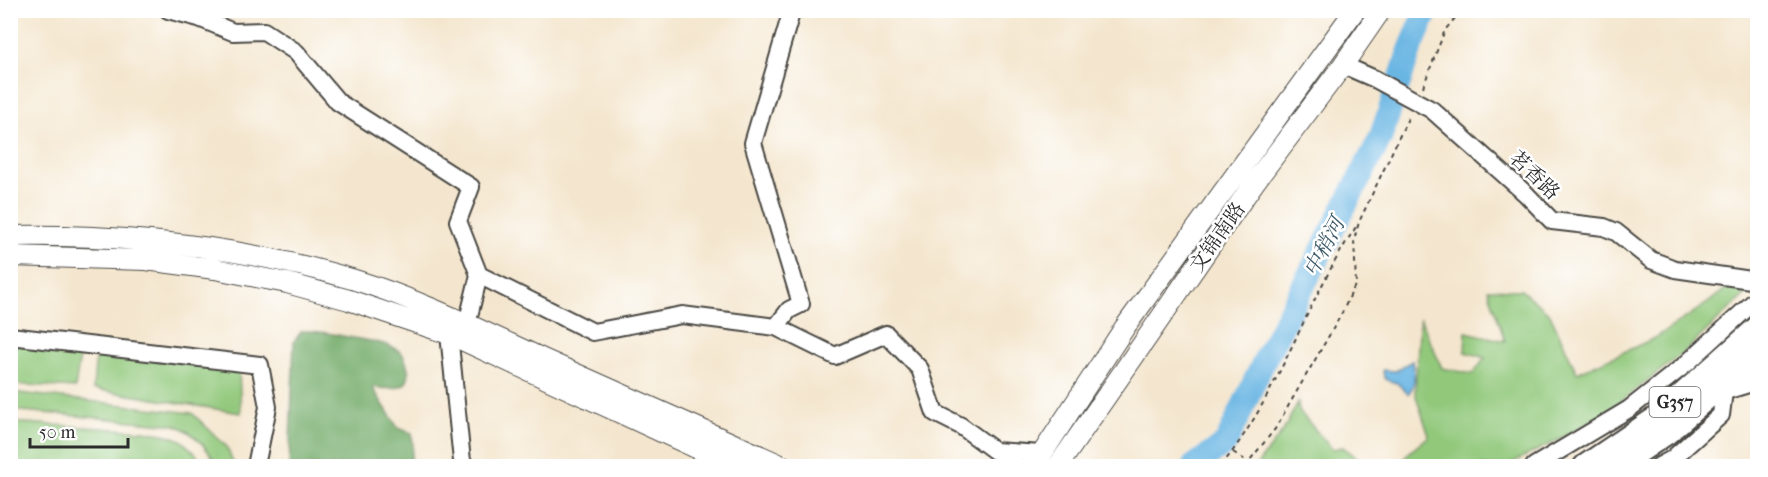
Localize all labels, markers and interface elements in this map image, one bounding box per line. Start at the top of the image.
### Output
street label: 茗香路 [1505,146,1564,204]
street label: 文锦南路 [1185,198,1250,277]
water label: 中稍河 [1299,210,1351,280]
road number: G357 [1650,387,1700,417]
scale bar [30,411,128,449]
text: 50 m [39,422,76,443]

